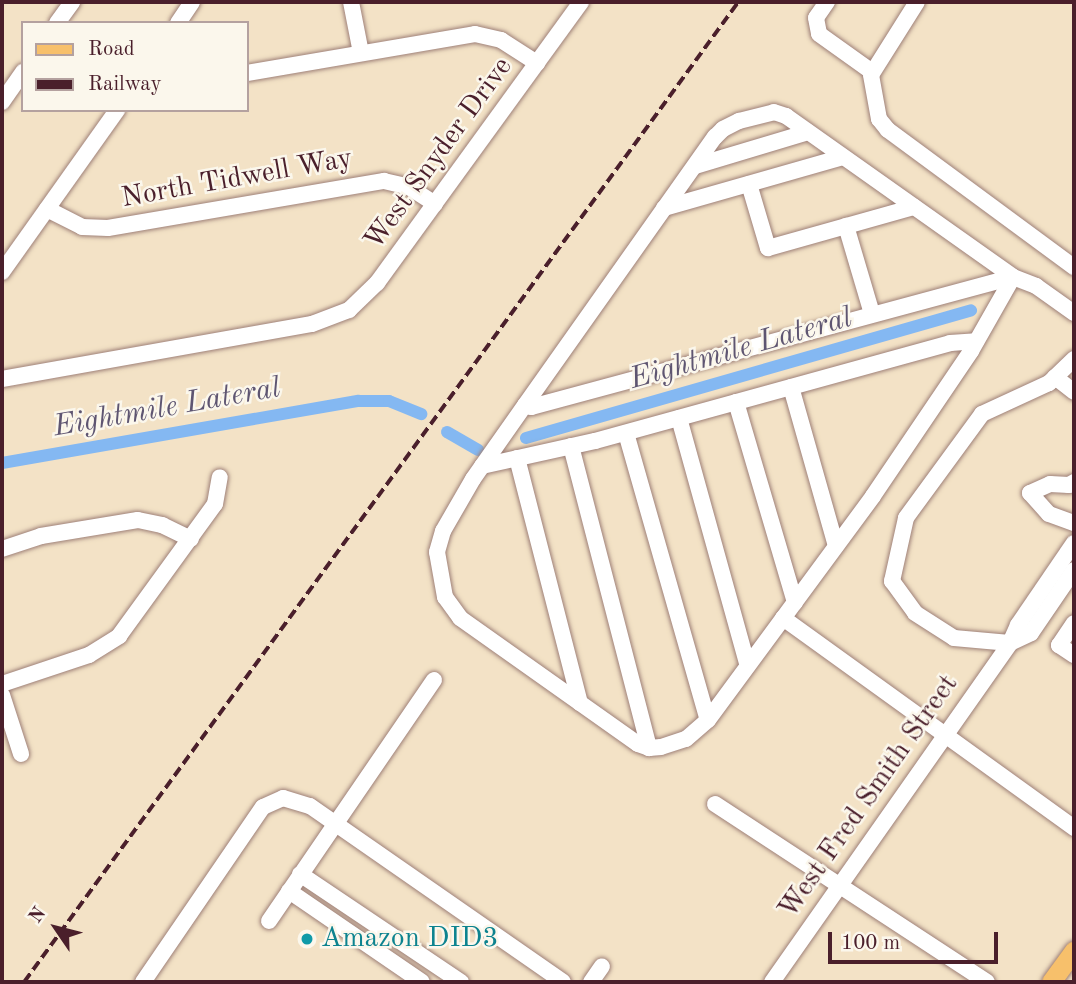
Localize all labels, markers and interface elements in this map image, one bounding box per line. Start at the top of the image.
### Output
legend [21,21,248,112]
text: Road [88,39,135,60]
street label: West Snyder Drive [358,51,520,257]
text: Railway [88,74,162,95]
street label: North Tidwell Way [119,142,355,216]
water label: Eightmile Lateral [625,300,857,398]
water label: Eightmile Lateral [51,370,283,446]
street label: West Fred Smith Street [772,669,966,925]
north arrow [21,893,91,963]
text: N [26,904,50,927]
scale bar [831,918,1001,962]
place label: Amazon DID3 [321,922,499,956]
marker: Amazon DID3 [299,931,315,947]
text: 100 m [841,933,900,954]

